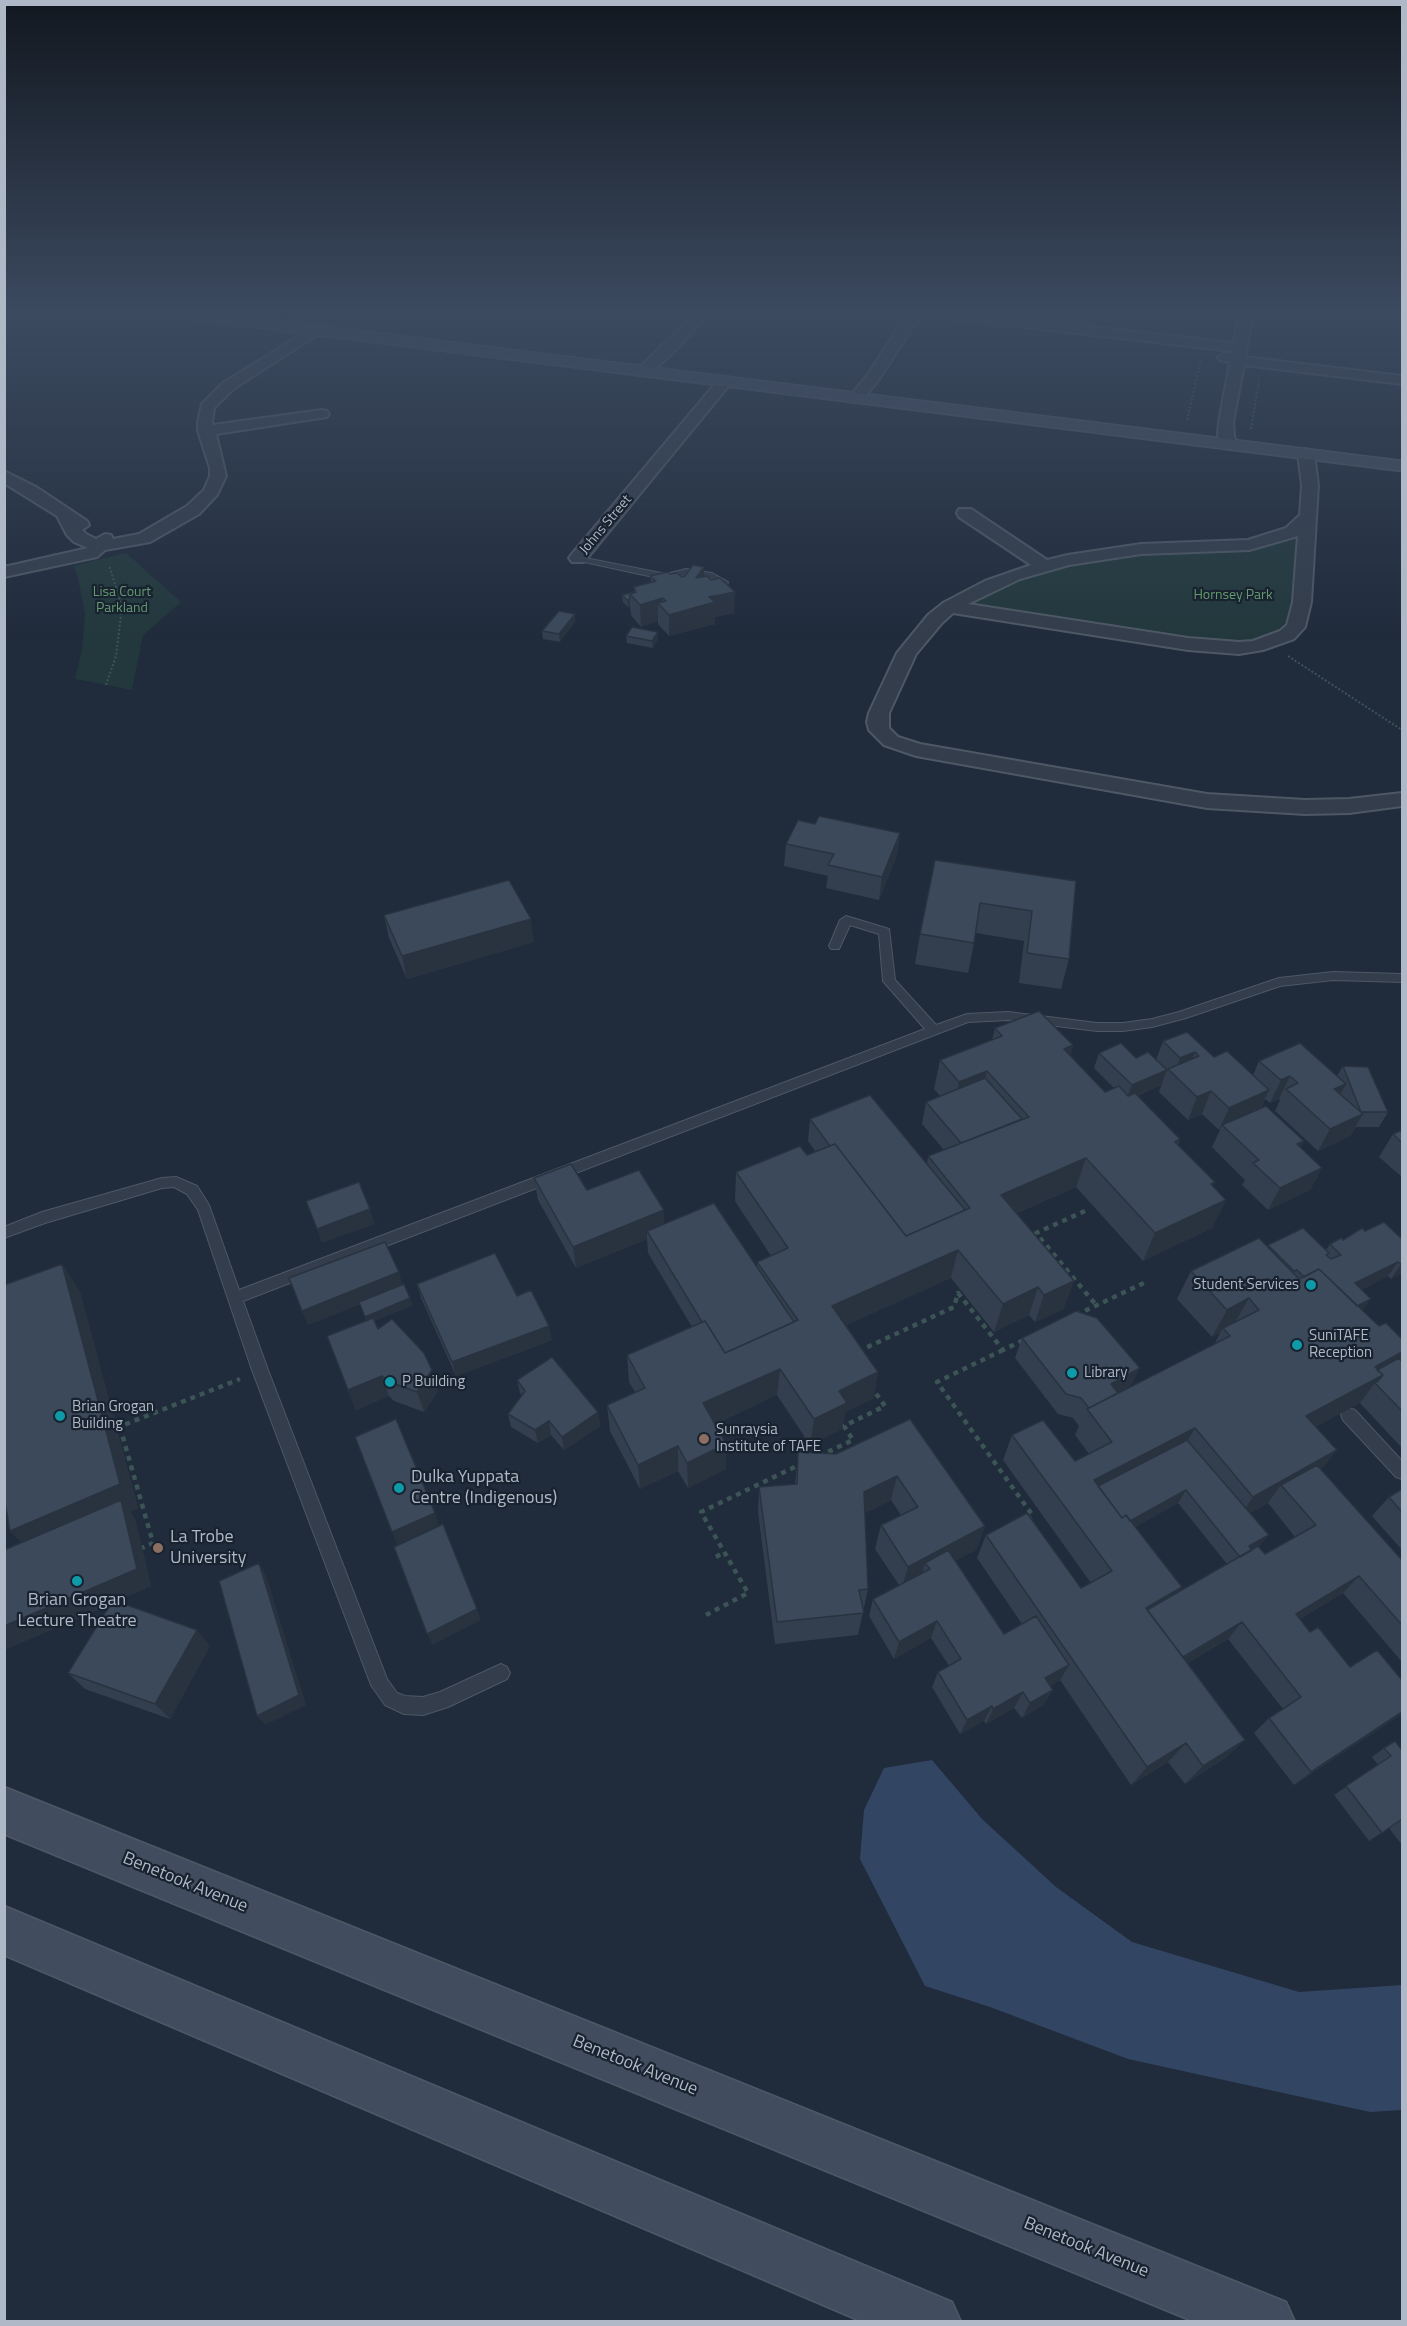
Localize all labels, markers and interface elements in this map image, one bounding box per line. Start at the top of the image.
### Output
street label: Johns Street [576,492,636,558]
park label: Lisa Court Parkland [93,585,151,618]
park label: Hornsey Park [1193,588,1273,604]
place label: Student Services [1193,1276,1299,1294]
marker: Student Services [1304,1278,1318,1292]
place label: SuniTAFE Reception [1309,1327,1372,1362]
marker: SuniTAFE Reception [1290,1338,1304,1352]
place label: Library [1084,1364,1127,1382]
marker: Library [1065,1366,1079,1380]
place label: P Building [402,1373,465,1391]
marker: P Building [383,1375,397,1389]
place label: Brian Grogan Building [72,1398,154,1433]
marker: Brian Grogan Building [53,1409,67,1423]
place label: Sunraysia Institute of TAFE [716,1421,821,1456]
marker: Sunraysia Institute of TAFE [697,1432,711,1446]
place label: Dulka Yuppata Centre (Indigenous) [411,1467,557,1510]
marker: Dulka Yuppata Centre (Indigenous) [392,1481,406,1495]
place label: La Trobe University [170,1527,246,1570]
marker: La Trobe University [151,1541,165,1555]
marker: Brian Grogan Lecture Theatre [70,1574,84,1588]
place label: Brian Grogan Lecture Theatre [17,1590,137,1632]
street label: Benetook Avenue [119,1848,251,1918]
street label: Benetook Avenue [569,2031,701,2101]
street label: Benetook Avenue [1020,2213,1152,2283]

